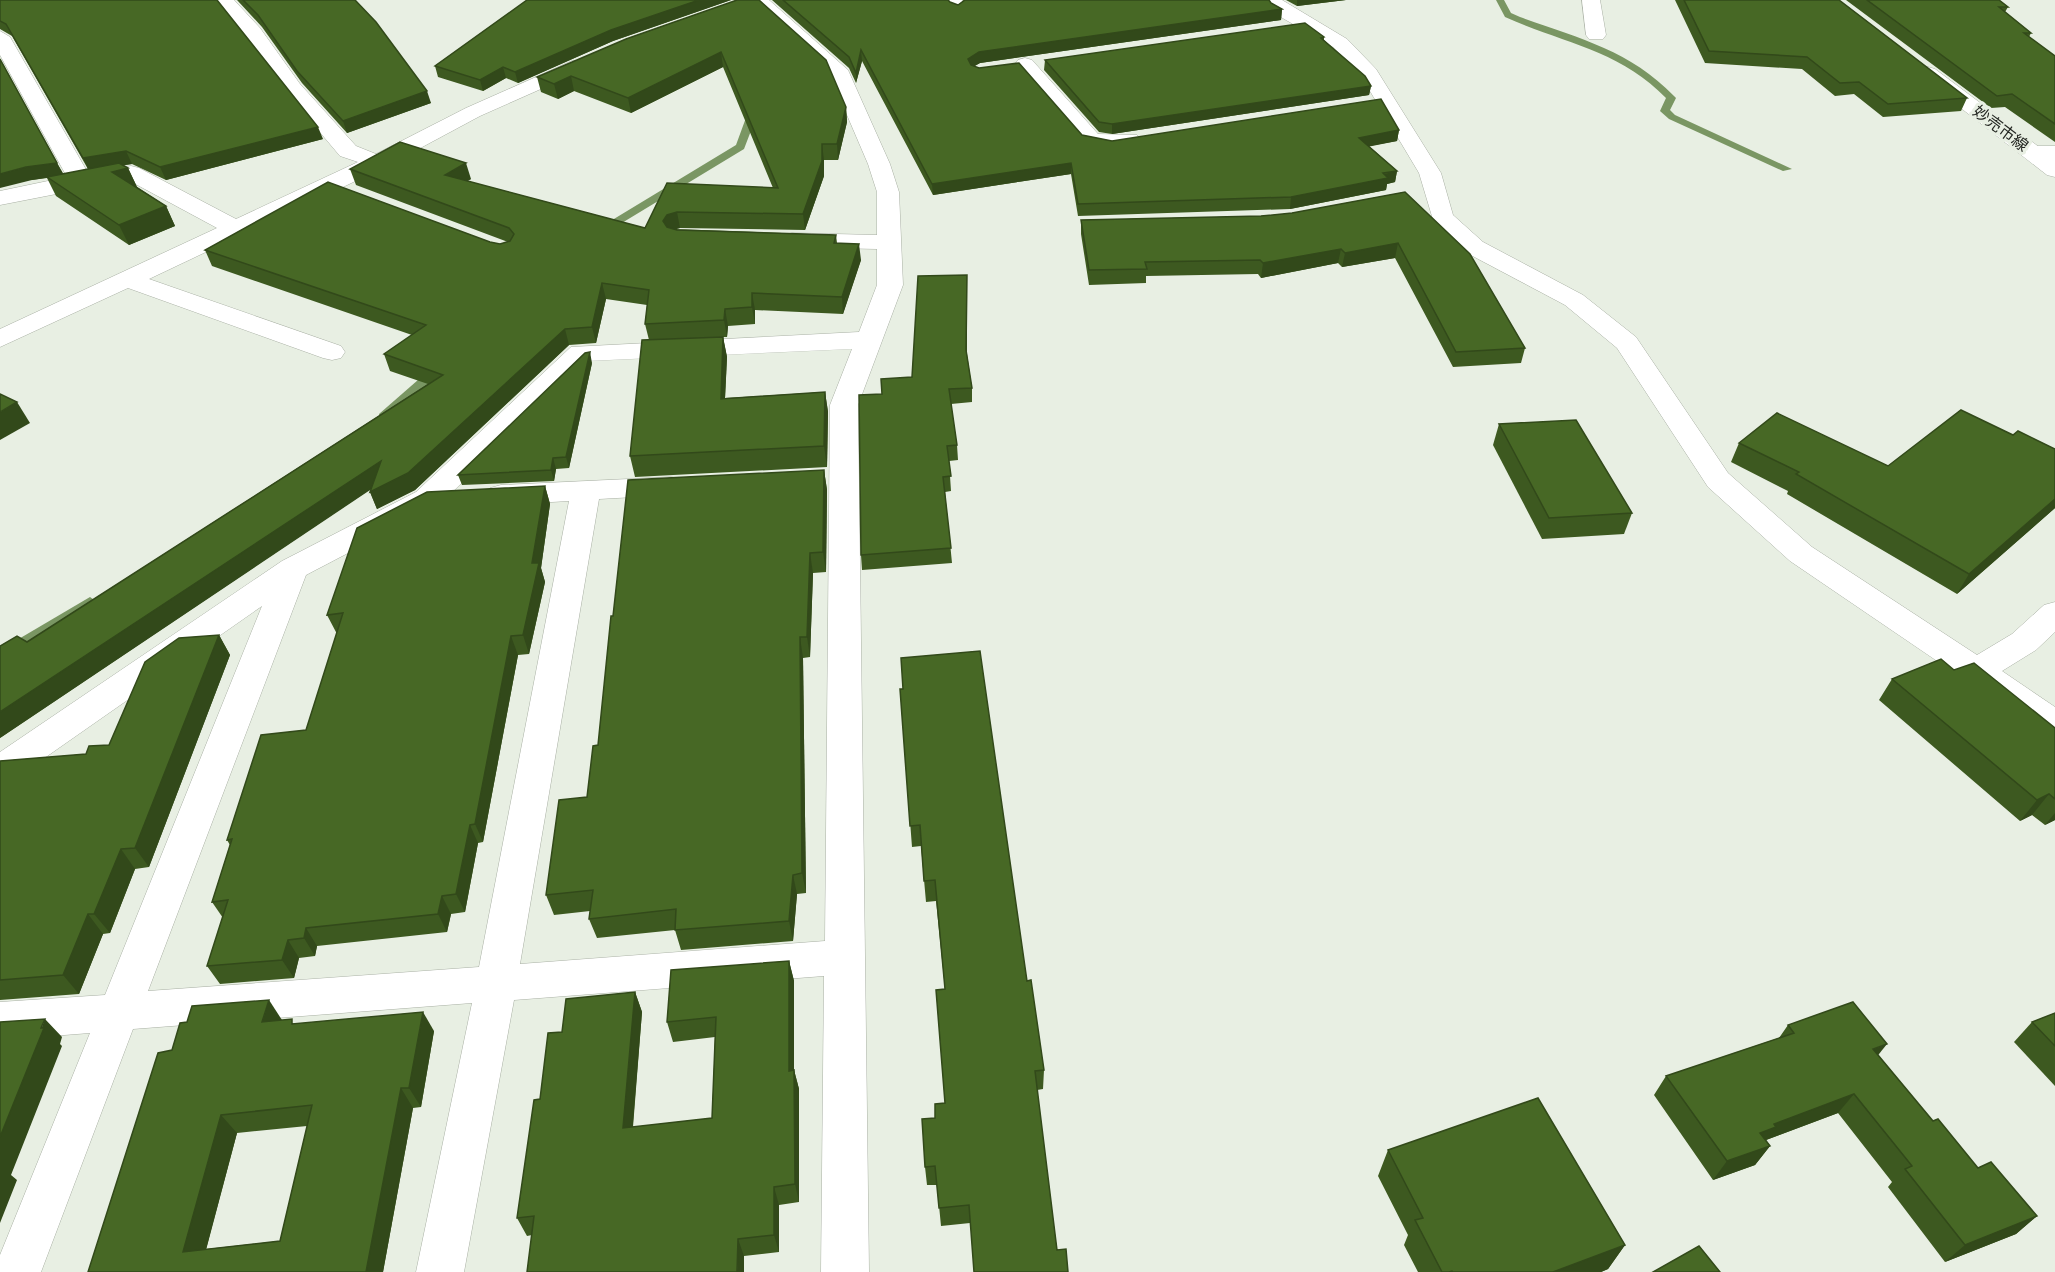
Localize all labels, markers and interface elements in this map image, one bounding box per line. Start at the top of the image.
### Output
street label: 妙売市線 [1969,100,2033,156]

